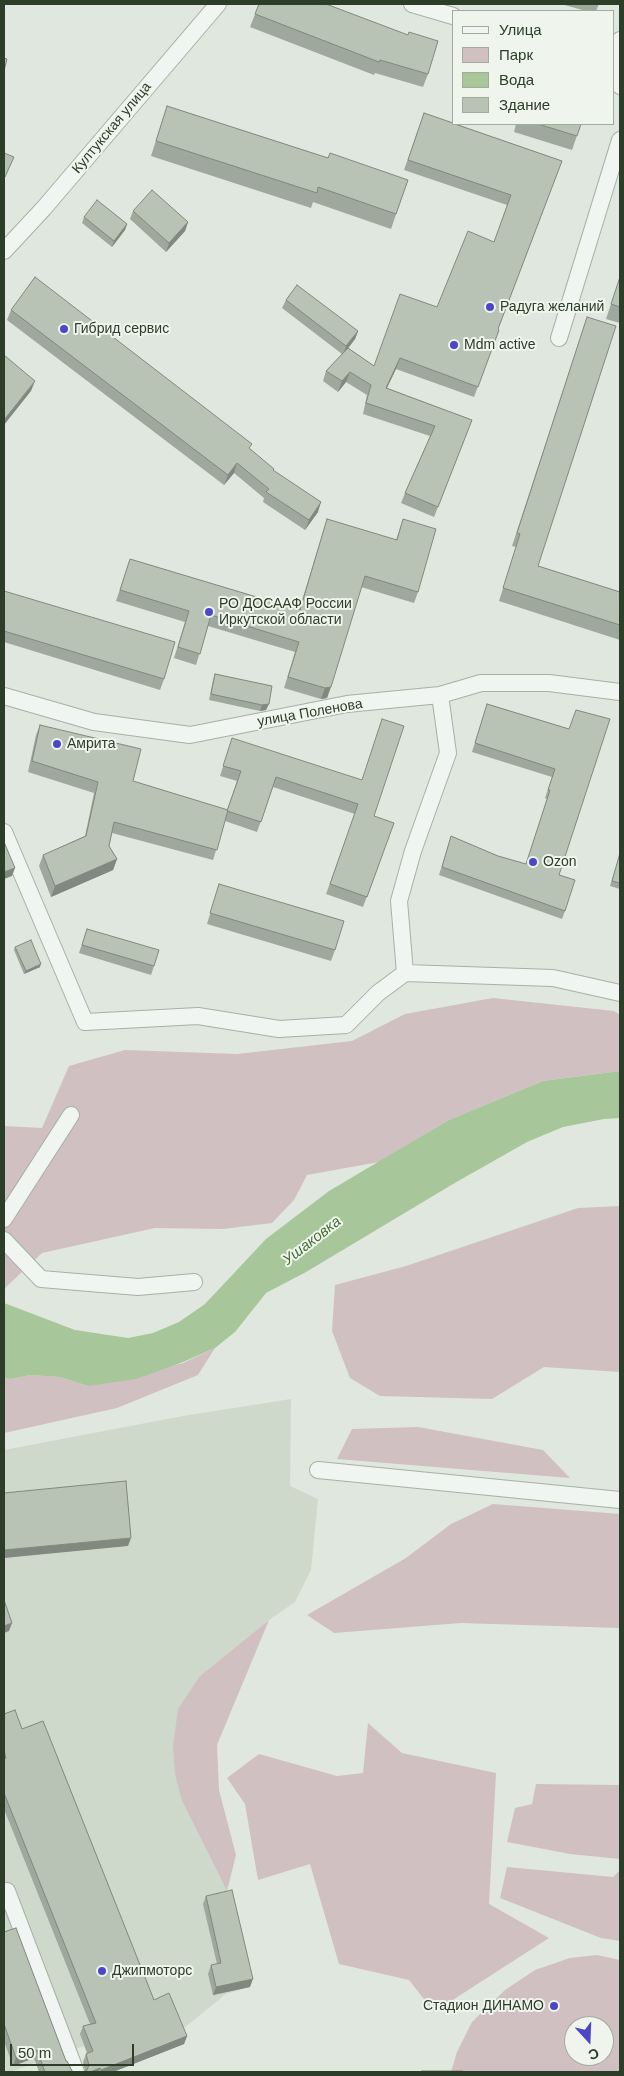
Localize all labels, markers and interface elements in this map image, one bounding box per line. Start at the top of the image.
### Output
legend [452,10,614,125]
text: Улица [499,21,542,38]
text: Парк [499,46,533,63]
text: Вода [499,71,534,88]
street label: Култукская улица [69,79,155,177]
text: Здание [499,96,550,113]
place label: Радуга желаний [500,299,604,315]
marker: Радуга желаний [484,301,496,313]
place label: Гибрид сервис [74,321,169,337]
marker: Гибрид сервис [58,323,70,335]
place label: Mdm active [464,337,536,353]
marker: Mdm active [448,339,460,351]
place label: РО ДОСААФ России Иркутской области [219,596,352,628]
marker: РО ДОСААФ России Иркутской области [203,606,215,618]
street label: улица Поленова [256,695,364,731]
place label: Амрита [67,736,116,752]
marker: Амрита [51,738,63,750]
place label: Ozon [543,854,576,870]
marker: Ozon [527,856,539,868]
water label: Ушаковка [279,1213,345,1269]
place label: Джипмоторс [112,1963,192,1979]
marker: Джипмоторс [96,1965,108,1977]
place label: Стадион ДИНАМО [423,1998,544,2014]
marker: Стадион ДИНАМО [548,2000,560,2012]
north arrow [564,2016,614,2066]
scale bar [12,2034,136,2066]
text: 50 m [18,2044,51,2061]
text: С [586,2045,601,2063]

